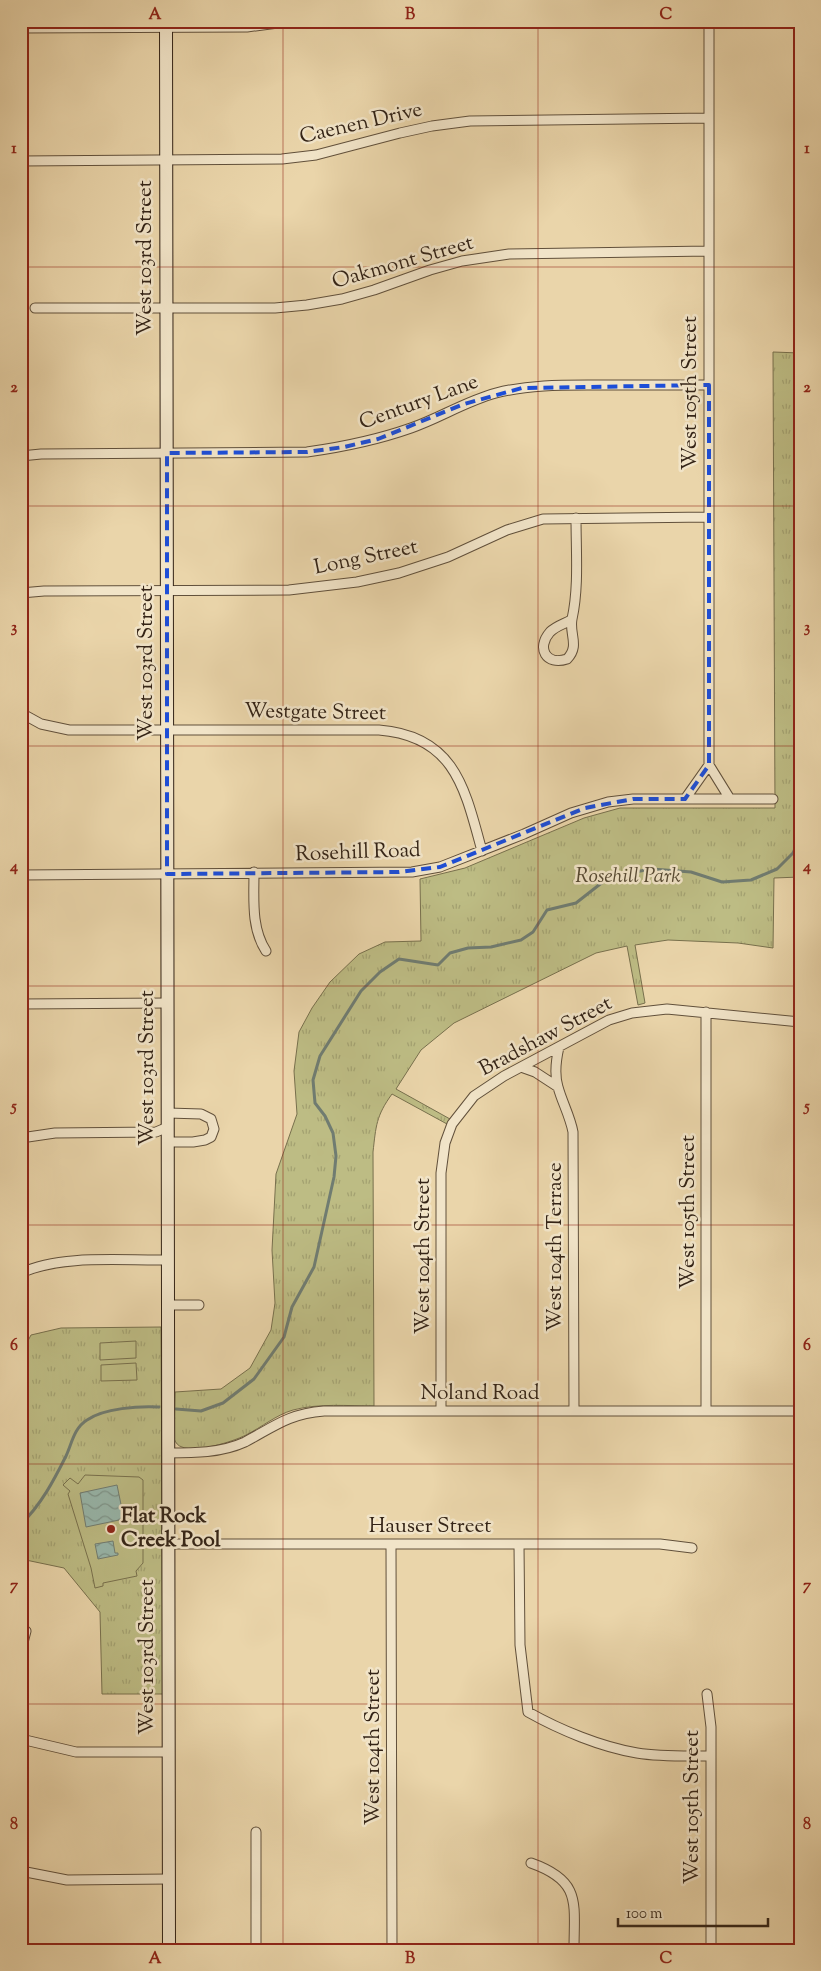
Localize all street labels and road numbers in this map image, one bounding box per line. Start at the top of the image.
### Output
street label: Caenen Drive [297,95,425,153]
street label: West 103rd Street [131,180,161,336]
street label: Oakmont Street [329,228,477,298]
street label: West 105th Street [676,316,706,470]
street label: Century Lane [355,368,483,438]
street label: Long Street [311,532,421,584]
street label: West 103rd Street [132,585,162,741]
street label: Westgate Street [244,697,386,729]
street label: Rosehill Road [295,836,421,870]
street label: Bradshaw Street [474,989,618,1085]
street label: West 103rd Street [133,990,163,1146]
street label: West 105th Street [674,1135,704,1289]
street label: West 104th Terrace [541,1162,571,1332]
street label: West 104th Street [409,1178,439,1334]
street label: Noland Road [420,1379,540,1409]
street label: Hauser Street [369,1512,491,1542]
street label: West 103rd Street [133,1579,163,1735]
street label: West 104th Street [359,1669,389,1825]
street label: West 105th Street [678,1730,708,1884]

